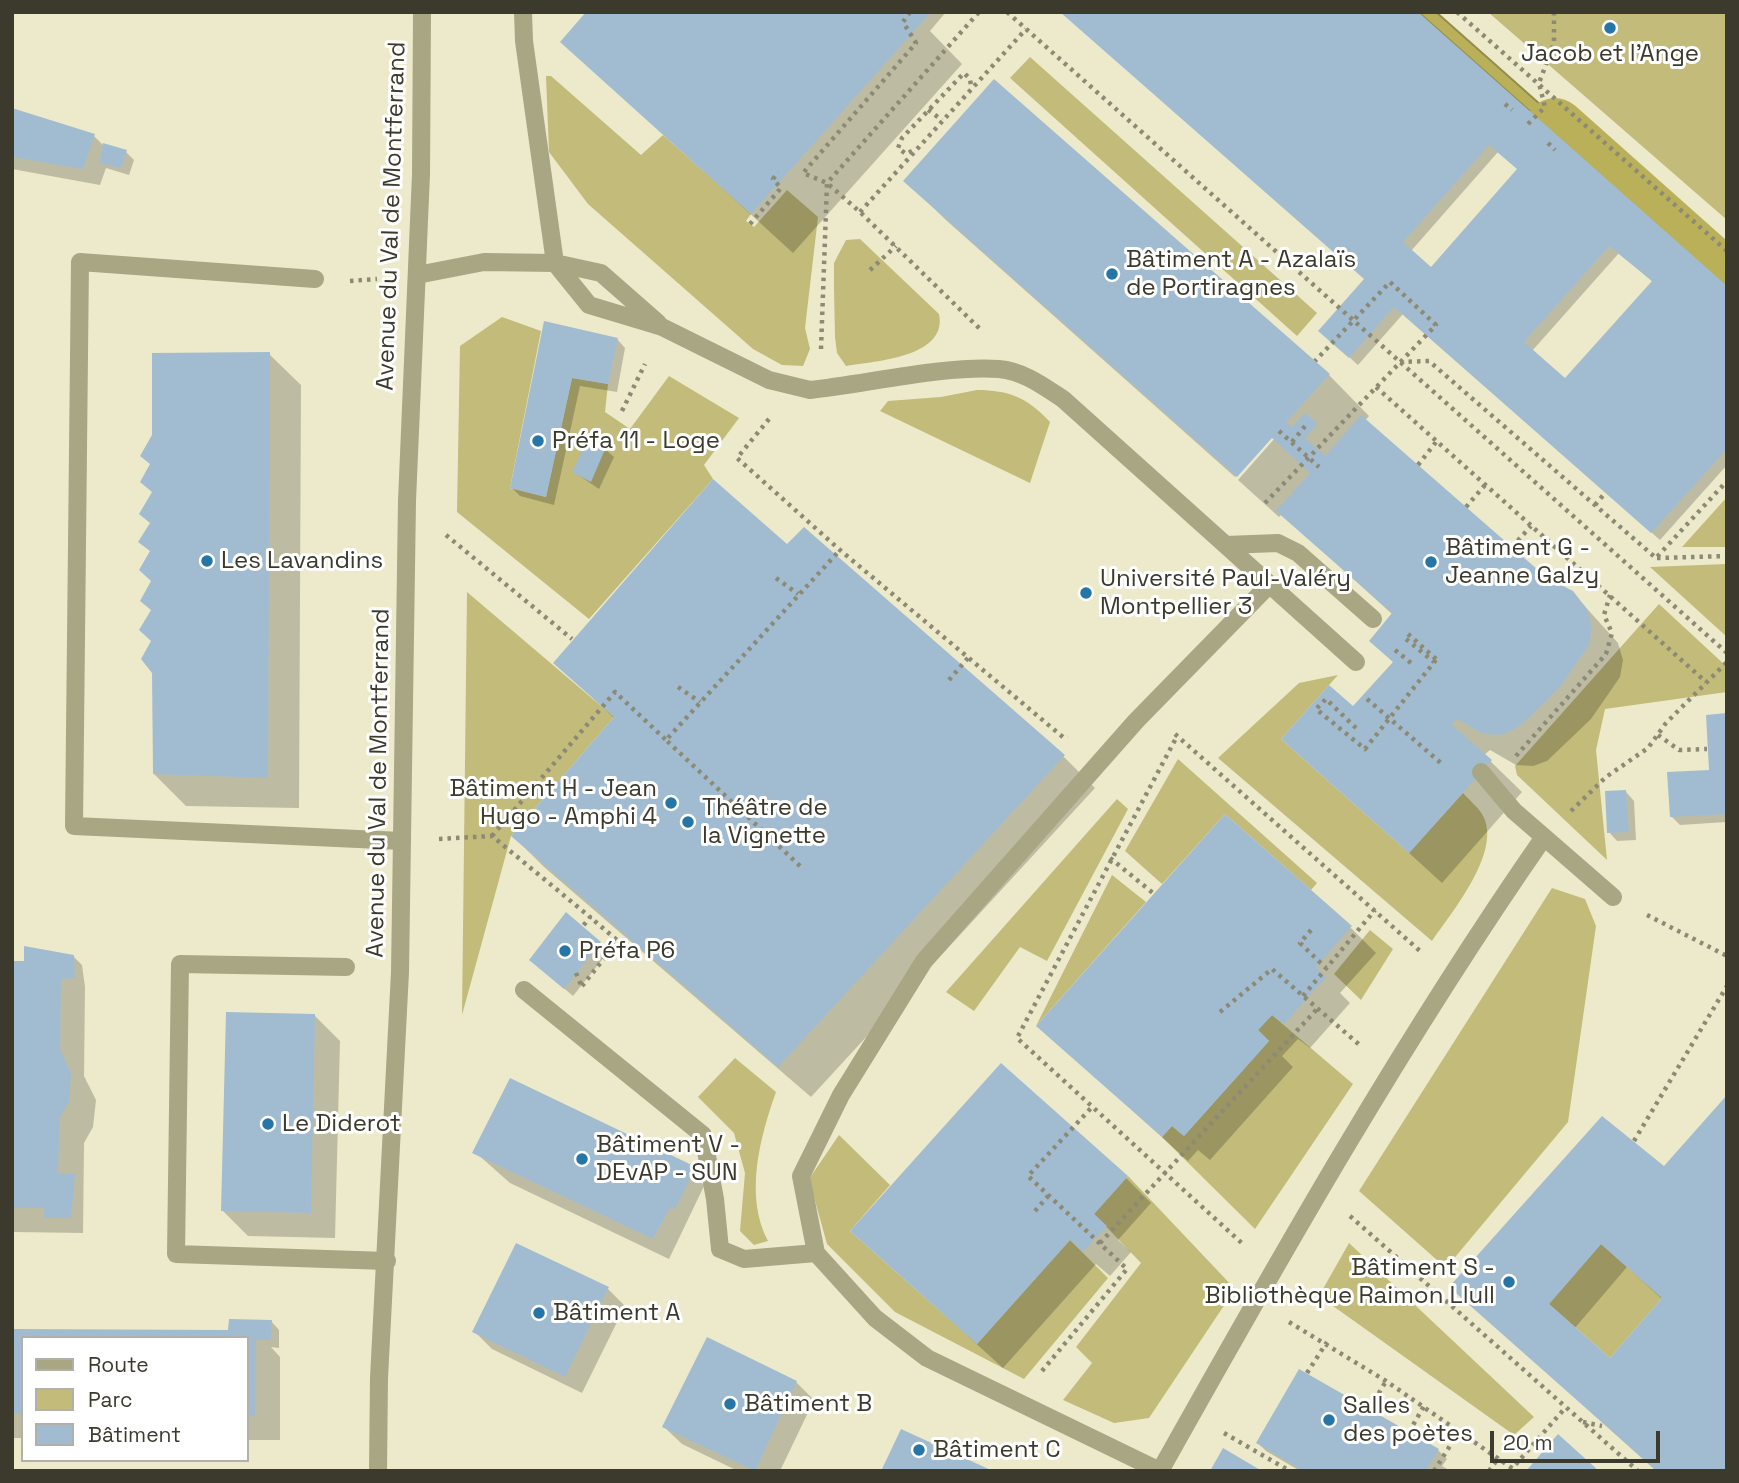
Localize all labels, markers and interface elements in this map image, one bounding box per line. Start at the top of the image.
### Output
marker: Jacob et l'Ange [1602,20,1618,36]
place label: Jacob et l'Ange [1521,40,1699,68]
street label: Avenue du Val de Montferrand [372,41,412,391]
place label: Bâtiment A - Azalaïs de Portiragnes [1126,246,1356,302]
marker: Bâtiment A - Azalaïs de Portiragnes [1104,266,1120,282]
place label: Préfa 11 - Loge [552,427,720,455]
marker: Préfa 11 - Loge [530,433,546,449]
place label: Bâtiment G - Jeanne Galzy [1445,534,1599,590]
place label: Les Lavandins [221,547,383,575]
marker: Les Lavandins [199,553,215,569]
marker: Bâtiment G - Jeanne Galzy [1423,554,1439,570]
place label: Université Paul-Valéry Montpellier 3 [1100,565,1351,621]
marker: Université Paul-Valéry Montpellier 3 [1078,585,1094,601]
street label: Avenue du Val de Montferrand [362,608,396,958]
place label: Bâtiment H - Jean Hugo - Amphi 4 [449,775,657,831]
place label: Théâtre de la Vignette [702,794,828,850]
marker: Bâtiment H - Jean Hugo - Amphi 4 [663,795,679,811]
marker: Théâtre de la Vignette [680,814,696,830]
place label: Préfa P6 [579,937,675,965]
marker: Préfa P6 [557,943,573,959]
place label: Le Diderot [282,1110,401,1138]
marker: Le Diderot [260,1116,276,1132]
place label: Bâtiment V - DEvAP - SUN [596,1131,740,1187]
marker: Bâtiment V - DEvAP - SUN [574,1151,590,1167]
place label: Bâtiment S - Bibliothèque Raimon Llull [1205,1254,1495,1310]
marker: Bâtiment S - Bibliothèque Raimon Llull [1501,1274,1517,1290]
place label: Bâtiment A [553,1299,680,1327]
marker: Bâtiment A [531,1305,547,1321]
legend [21,1336,248,1462]
text: Route [88,1351,149,1378]
text: Parc [88,1386,133,1413]
place label: Bâtiment B [744,1390,872,1418]
place label: Salles des poètes [1343,1392,1473,1448]
marker: Bâtiment B [722,1396,738,1412]
marker: Salles des poètes [1321,1412,1337,1428]
scale bar [1494,1416,1664,1460]
text: Bâtiment [88,1421,181,1448]
text: 20 m [1503,1429,1553,1456]
place label: Bâtiment C [933,1436,1061,1464]
marker: Bâtiment C [911,1442,927,1458]

